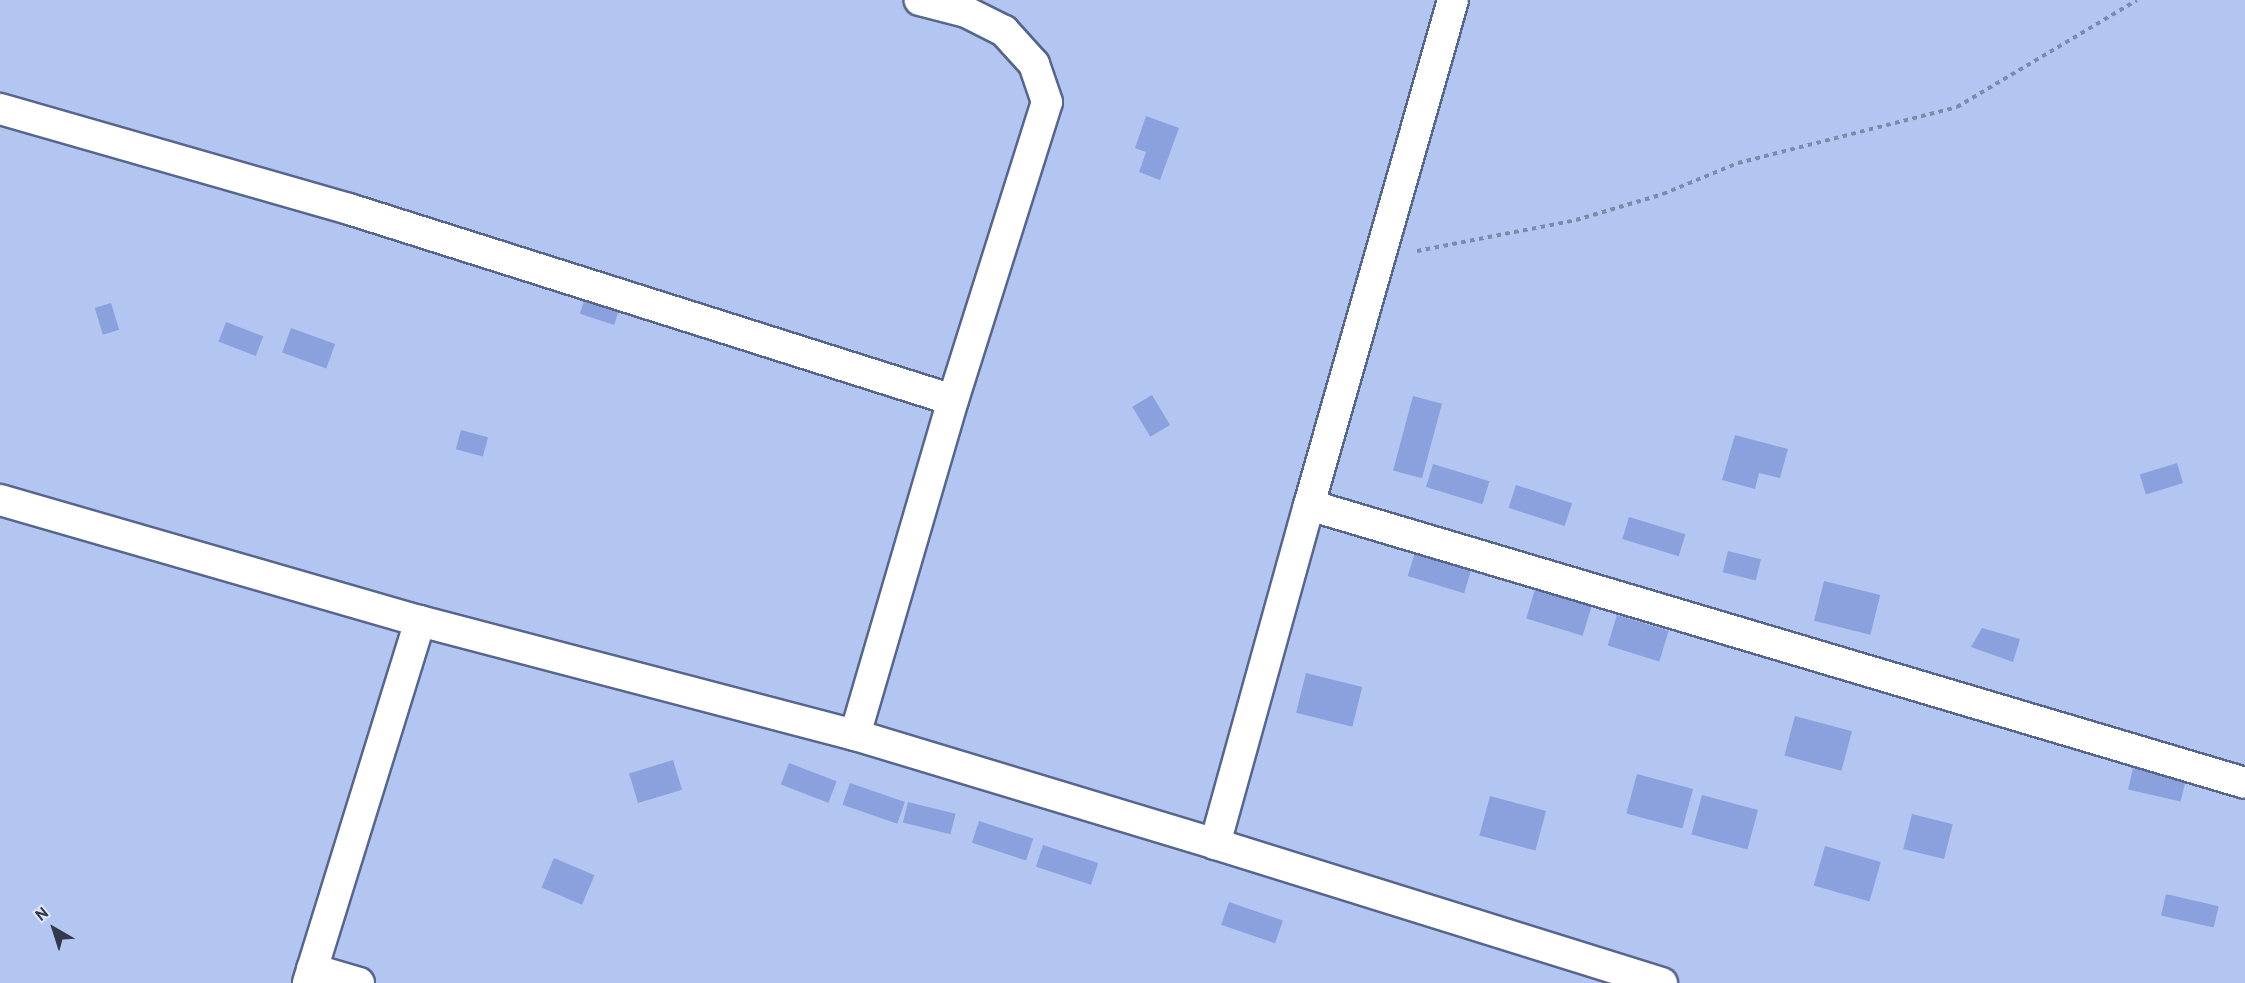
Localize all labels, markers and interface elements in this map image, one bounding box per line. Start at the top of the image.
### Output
north arrow [24,899,84,959]
text: N [32,904,53,926]

